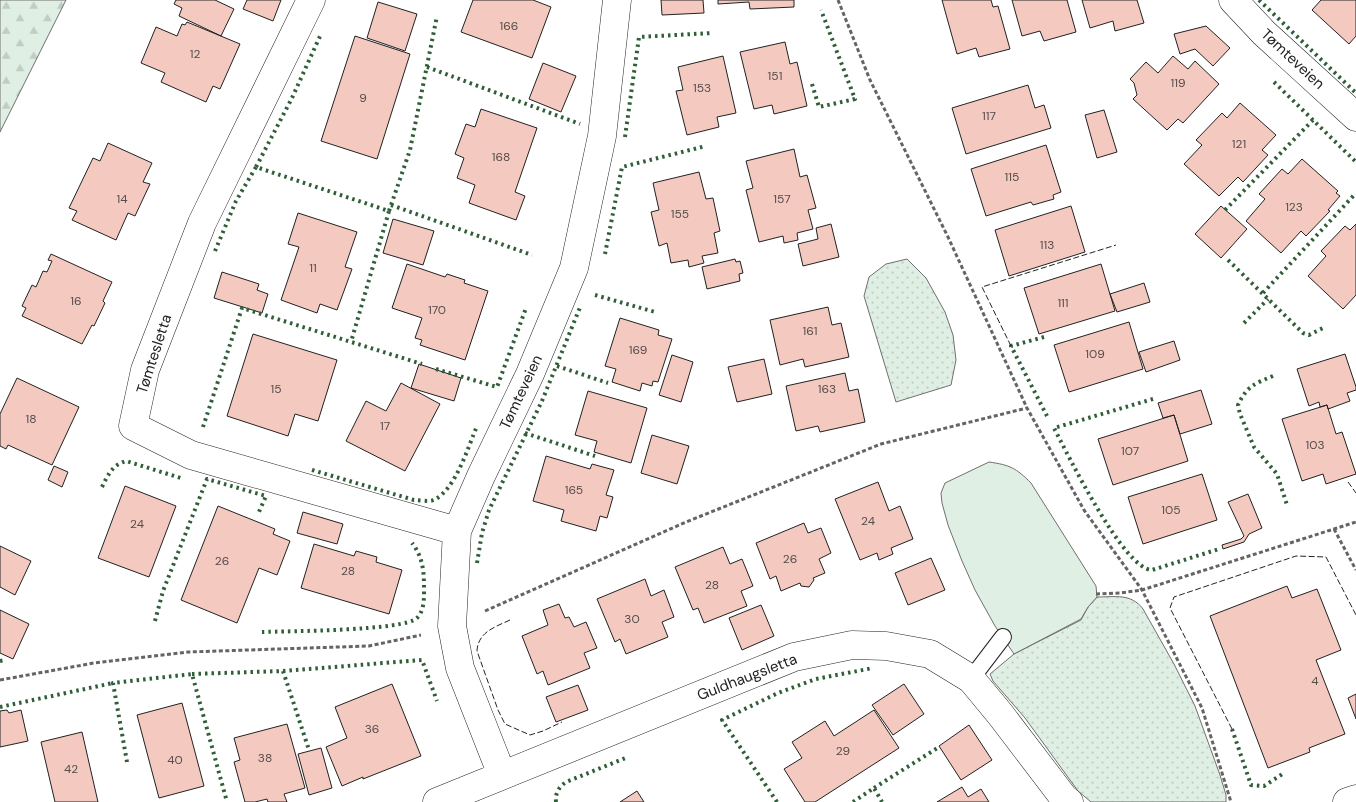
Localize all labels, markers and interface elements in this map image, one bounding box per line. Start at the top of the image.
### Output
house number: 166 [500,18,518,34]
street label: Tømteveien [1257,24,1329,94]
house number: 12 [190,46,200,62]
house number: 151 [768,68,782,84]
house number: 119 [1170,75,1186,91]
house number: 153 [693,80,711,96]
house number: 9 [359,90,367,106]
house number: 117 [982,108,996,124]
house number: 121 [1232,136,1246,152]
house number: 168 [492,149,510,165]
house number: 115 [1005,169,1019,185]
house number: 14 [116,191,128,207]
house number: 157 [773,191,791,207]
house number: 123 [1285,199,1303,215]
house number: 155 [671,206,689,222]
house number: 113 [1040,237,1054,253]
house number: 11 [309,260,317,276]
house number: 16 [70,293,82,309]
house number: 111 [1057,295,1069,311]
house number: 170 [428,302,446,318]
street label: Tømtesletta [132,312,176,396]
house number: 161 [802,323,818,339]
house number: 169 [629,342,647,358]
house number: 109 [1085,346,1105,362]
street label: Tømteveien [495,351,547,433]
house number: 15 [270,381,282,397]
house number: 163 [818,381,836,397]
house number: 18 [25,411,37,427]
house number: 17 [380,418,390,434]
house number: 103 [1305,437,1325,453]
house number: 107 [1121,443,1139,459]
house number: 165 [565,482,583,498]
house number: 105 [1161,502,1181,518]
house number: 24 [861,513,875,529]
house number: 24 [130,516,144,532]
house number: 26 [783,551,797,567]
house number: 26 [215,553,229,569]
house number: 28 [341,563,355,579]
house number: 28 [705,577,719,593]
house number: 30 [624,611,640,627]
street label: Guldhaugsletta [694,649,800,705]
house number: 4 [1311,673,1319,689]
house number: 36 [365,721,379,737]
house number: 29 [836,743,850,759]
house number: 38 [258,750,272,766]
house number: 40 [167,752,183,768]
house number: 42 [64,761,78,777]

